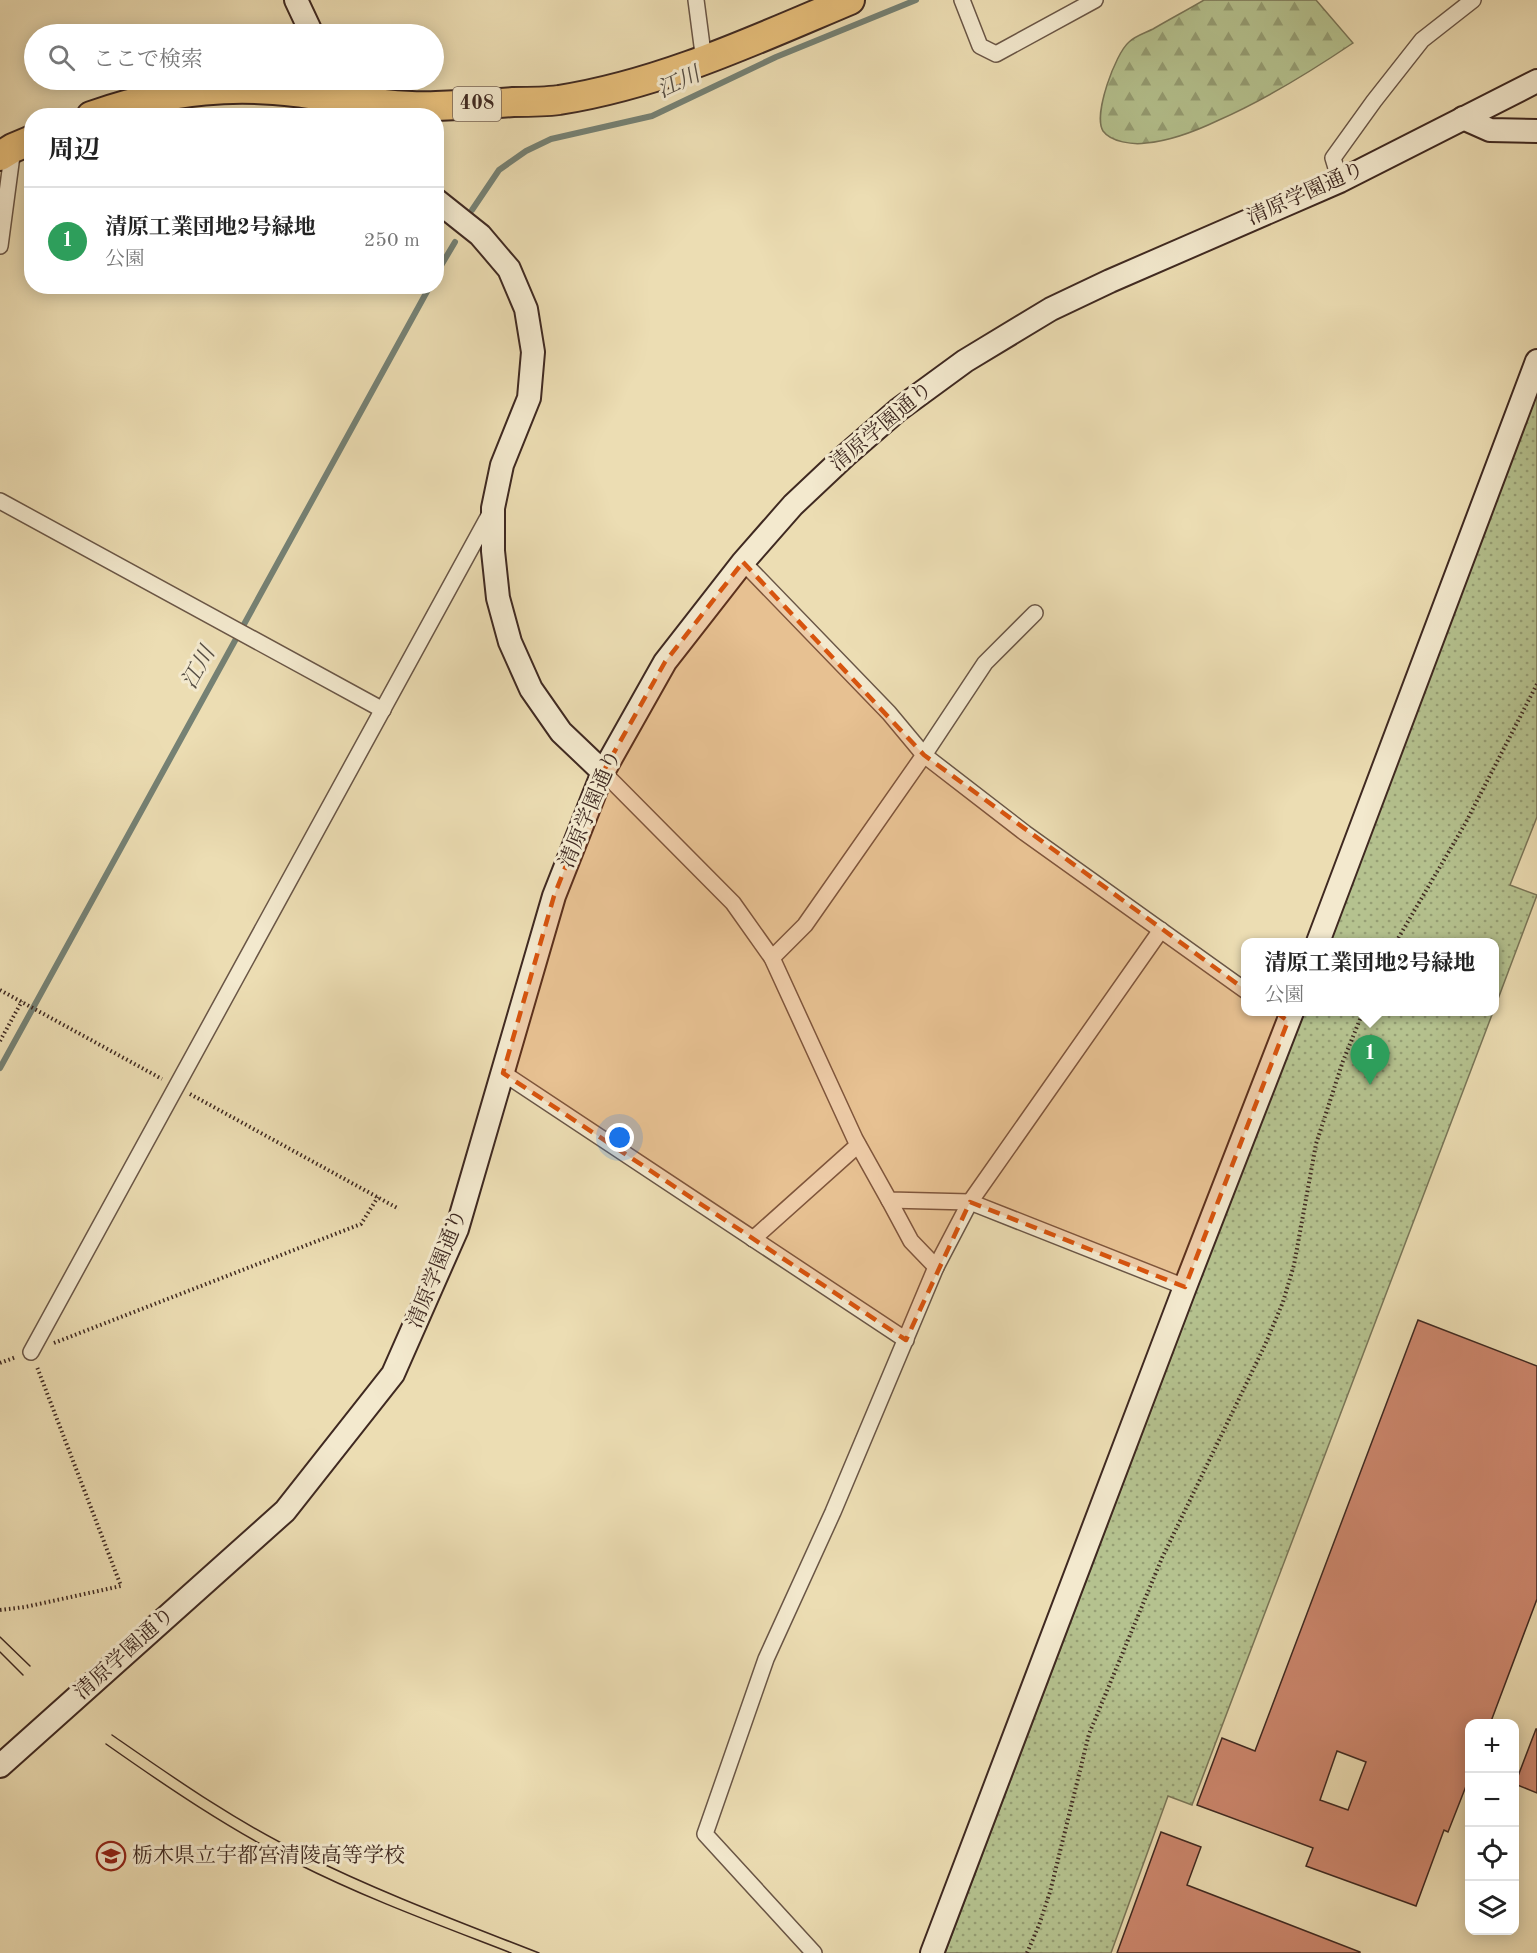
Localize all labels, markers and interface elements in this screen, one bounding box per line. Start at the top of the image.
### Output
search box [24,24,444,90]
icon: search [45,41,78,74]
text: ここで検索 [93,49,203,71]
water label: 江川 [654,61,705,102]
road number: 408 [453,87,501,121]
text: 周辺 [48,138,100,164]
street label: 清原学園通り [1243,157,1368,229]
text: 清原工業団地2号緑地 [105,217,316,239]
text: 1 [62,231,73,251]
text: 250 m [364,231,420,251]
text: 公園 [105,250,145,270]
street label: 清原学園通り [826,377,937,476]
water label: 江川 [177,641,220,693]
street label: 清原学園通り [555,746,625,871]
popup [1241,938,1499,1016]
text: 清原工業団地2号緑地 [1265,953,1475,975]
text: 公園 [1265,986,1305,1006]
pin: 1 [1350,1036,1390,1085]
your location [605,1123,634,1152]
street label: 清原学園通り [403,1206,471,1331]
street label: 清原学園通り [70,1603,179,1704]
map controls [1465,1719,1519,1935]
button: + [1465,1719,1519,1773]
button: − [1465,1773,1519,1827]
button: locate [1465,1827,1519,1881]
school or university icon: 栃木県立宇都宮清陵高等学校 [95,1840,127,1872]
place label: 栃木県立宇都宮清陵高等学校 [132,1844,405,1867]
button: layers [1465,1881,1519,1935]

